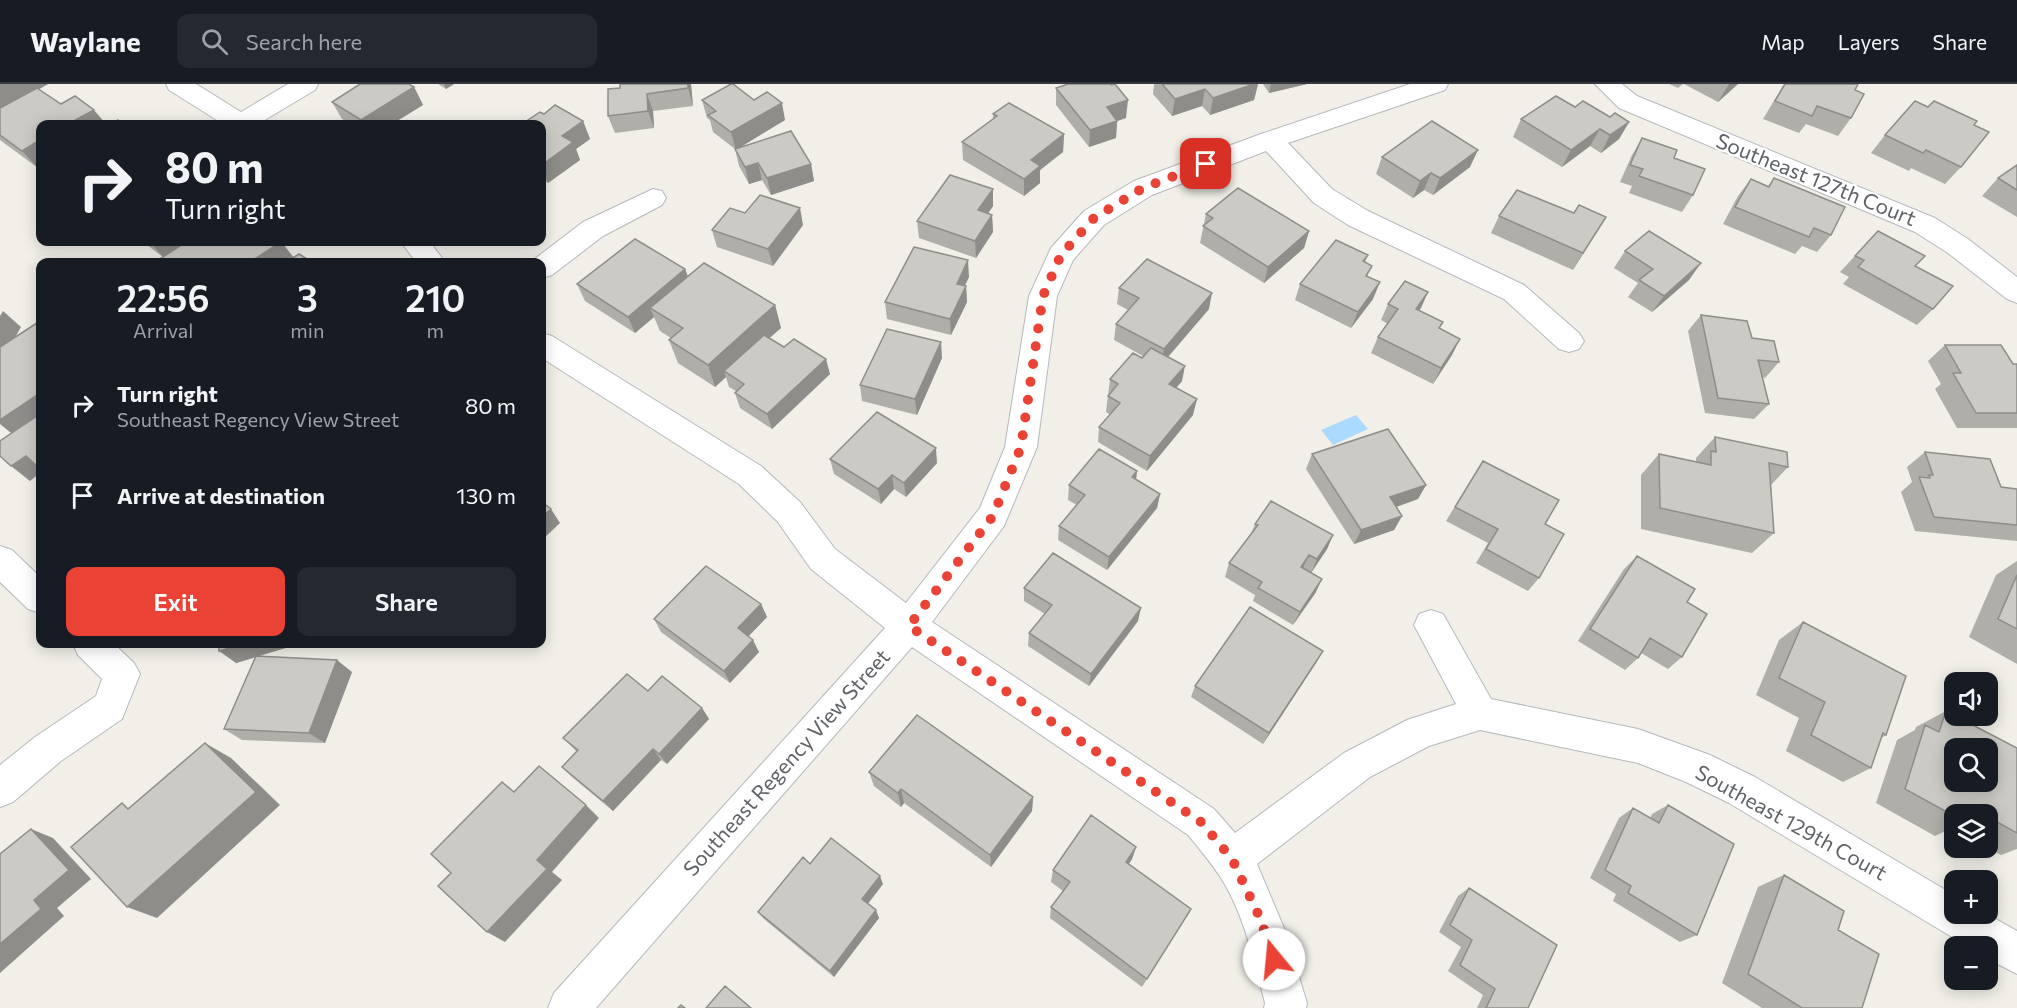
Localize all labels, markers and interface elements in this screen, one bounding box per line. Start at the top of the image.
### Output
search box [177,14,597,68]
text: Waylane [30,24,141,58]
icon: search [198,25,231,58]
text: Search here [246,28,362,55]
text: Map [1761,29,1805,54]
text: Layers [1838,29,1900,54]
text: Share [1933,29,1987,54]
street label: Southeast 127th Court [1713,127,1920,230]
pin [1180,138,1231,189]
text: 80 m [165,140,264,192]
icon: right [66,144,144,222]
icon: arrive [1189,147,1222,180]
text: Turn right [165,192,285,225]
text: 22:56 [117,275,210,319]
text: 3 [297,275,318,319]
text: 210 [405,275,465,319]
text: Arrival [133,318,193,342]
text: min [290,318,324,342]
text: m [426,318,444,342]
text: Turn right [117,380,218,407]
icon: right [66,389,99,422]
text: 80 m [465,392,516,419]
text: Southeast Regency View Street [117,407,399,431]
icon: arrive [66,479,99,512]
text: Arrive at destination [117,482,325,509]
text: 130 m [456,482,516,509]
button: Exit [66,567,285,636]
button: Share [297,567,516,636]
street label: Southeast Regency View Street [677,644,894,880]
map controls [1944,672,1998,990]
button: sound [1944,672,1998,726]
button: search [1944,738,1998,792]
street label: Southeast 129th Court [1692,759,1892,885]
button: layers [1944,804,1998,858]
button: + [1944,870,1998,924]
position arrow [1242,927,1306,991]
button: − [1944,936,1998,990]

